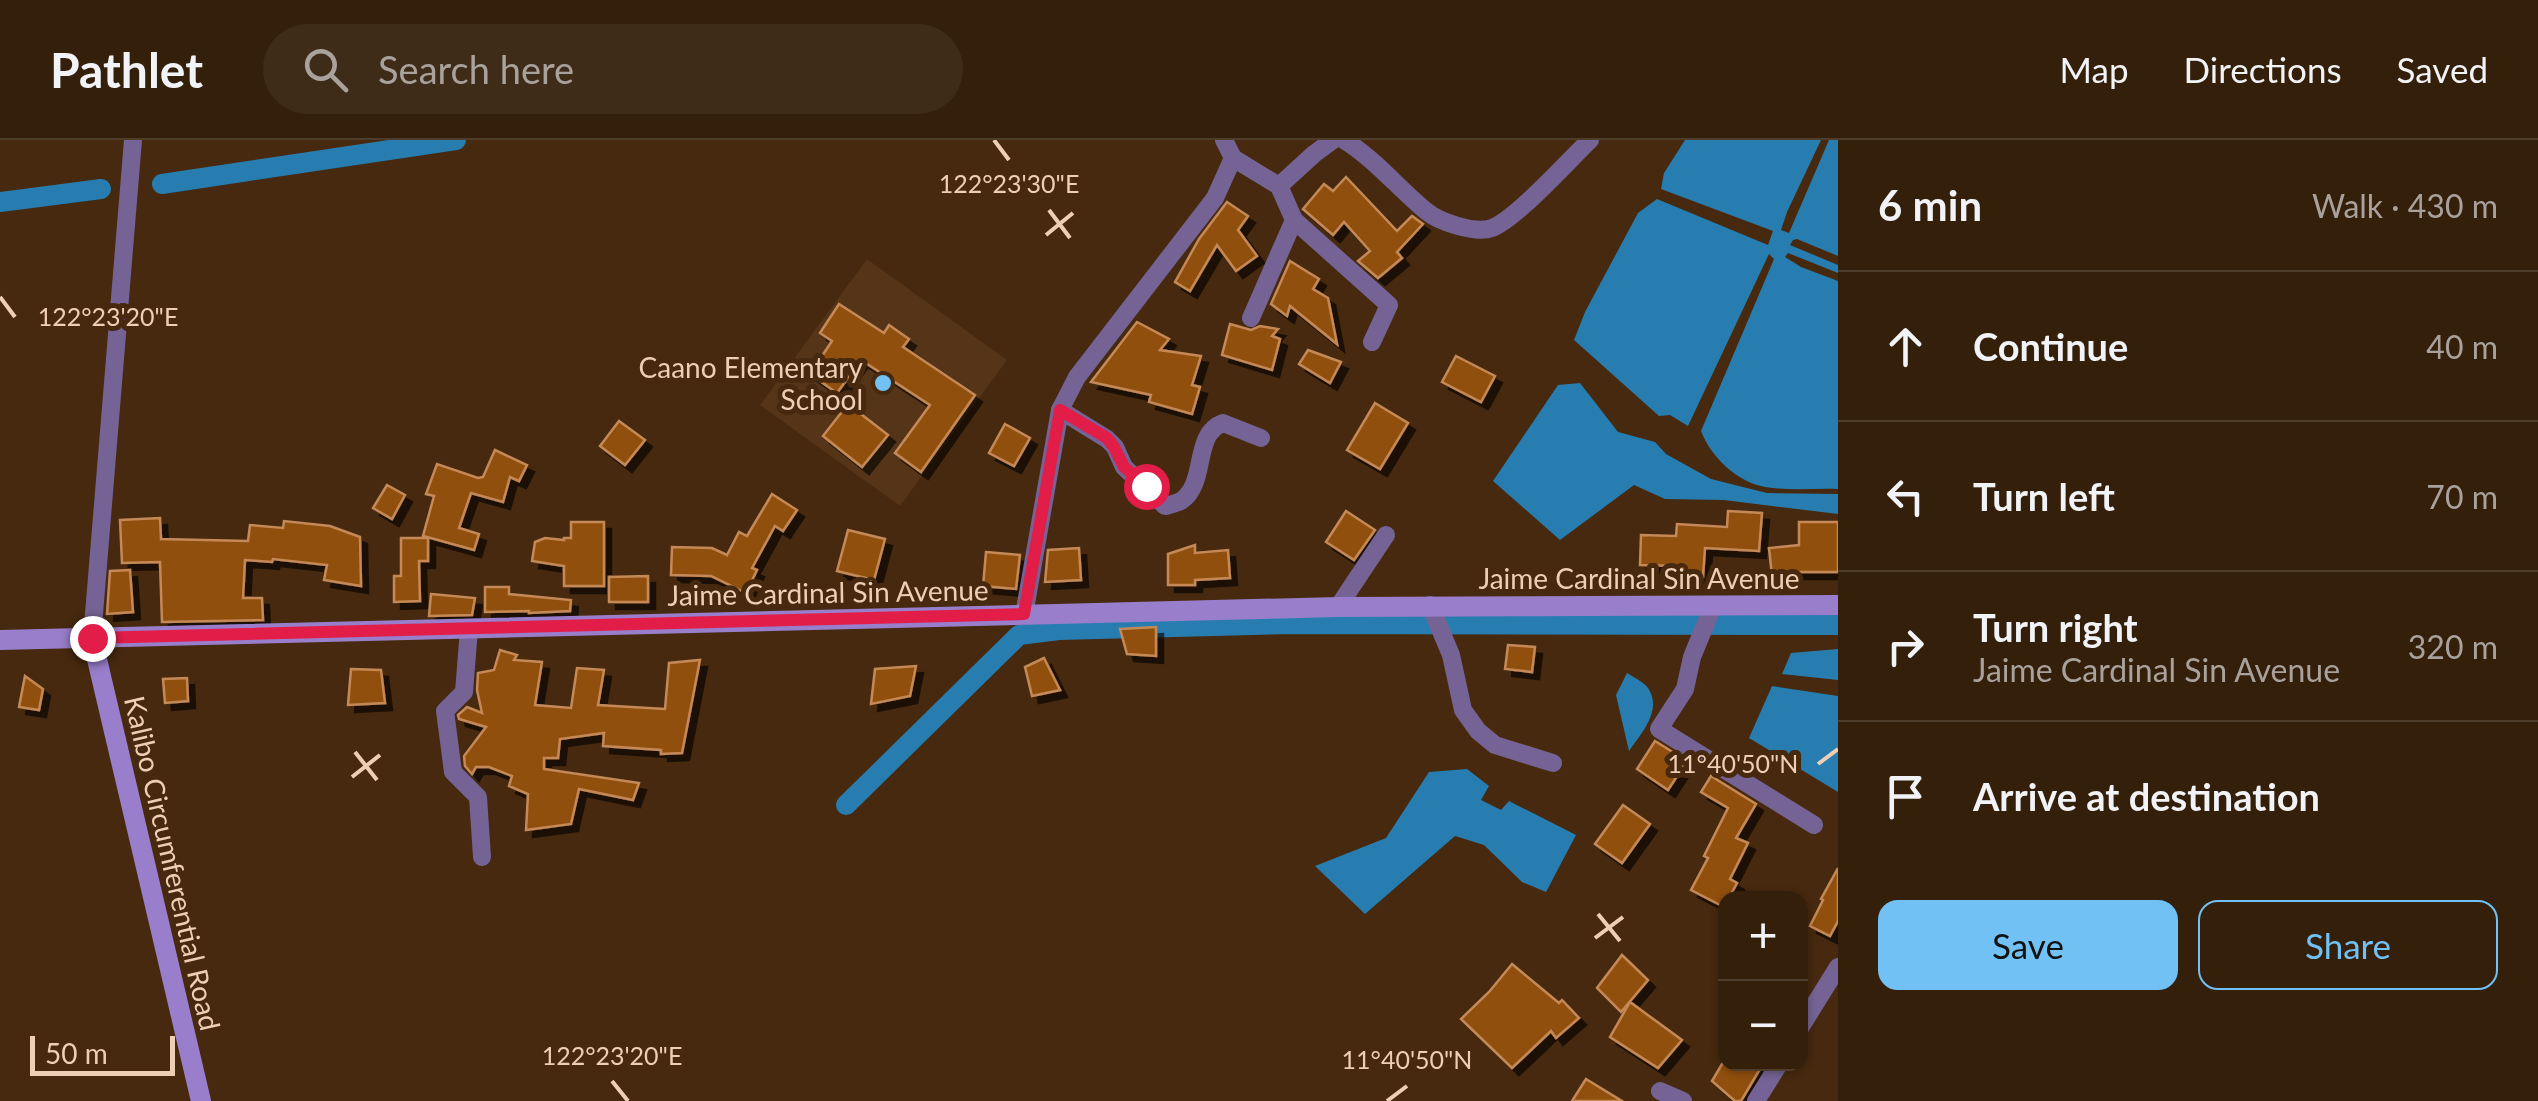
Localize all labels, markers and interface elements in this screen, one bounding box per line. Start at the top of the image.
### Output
search box [263,24,963,114]
text: Pathlet [50,41,203,98]
icon: search [298,42,353,97]
text: Search here [378,46,574,92]
text: Map [2060,48,2129,90]
text: Directions [2184,48,2342,90]
text: Saved [2397,48,2488,90]
text: 122°23'30"E [939,168,1079,198]
text: 6 min [1878,180,1982,230]
text: Walk · 430 m [2312,186,2498,225]
text: 122°23'20"E [38,301,178,331]
icon: ahead [1878,319,1933,374]
text: Continue [1973,323,2128,369]
text: 40 m [2426,327,2498,366]
place label: Caano Elementary School [639,350,864,416]
marker: Caano Elementary School [872,372,894,394]
route start [1124,464,1170,510]
icon: left [1878,469,1933,524]
text: Turn left [1973,473,2115,519]
text: 70 m [2426,477,2498,516]
street label: Jaime Cardinal Sin Avenue [1478,561,1800,595]
street label: Jaime Cardinal Sin Avenue [667,572,989,612]
text: Turn right [1973,604,2138,650]
route end [70,616,116,662]
icon: right [1878,619,1933,674]
text: 320 m [2408,627,2498,666]
text: Jaime Cardinal Sin Avenue [1973,650,2340,689]
street label: Kalibo Circumferential Road [118,692,228,1034]
text: 11°40'50"N [1668,748,1798,778]
icon: arrive [1878,769,1933,824]
text: Arrive at destination [1973,773,2320,819]
map controls [1718,891,1808,1071]
button: + [1718,891,1808,981]
button: Save [1878,900,2178,990]
button: Share [2198,900,2498,990]
button: − [1718,981,1808,1071]
scale bar [30,1031,175,1076]
text: 50 m [45,1036,108,1070]
text: 122°23'20"E [542,1040,682,1070]
text: 11°40'50"N [1342,1044,1472,1074]

